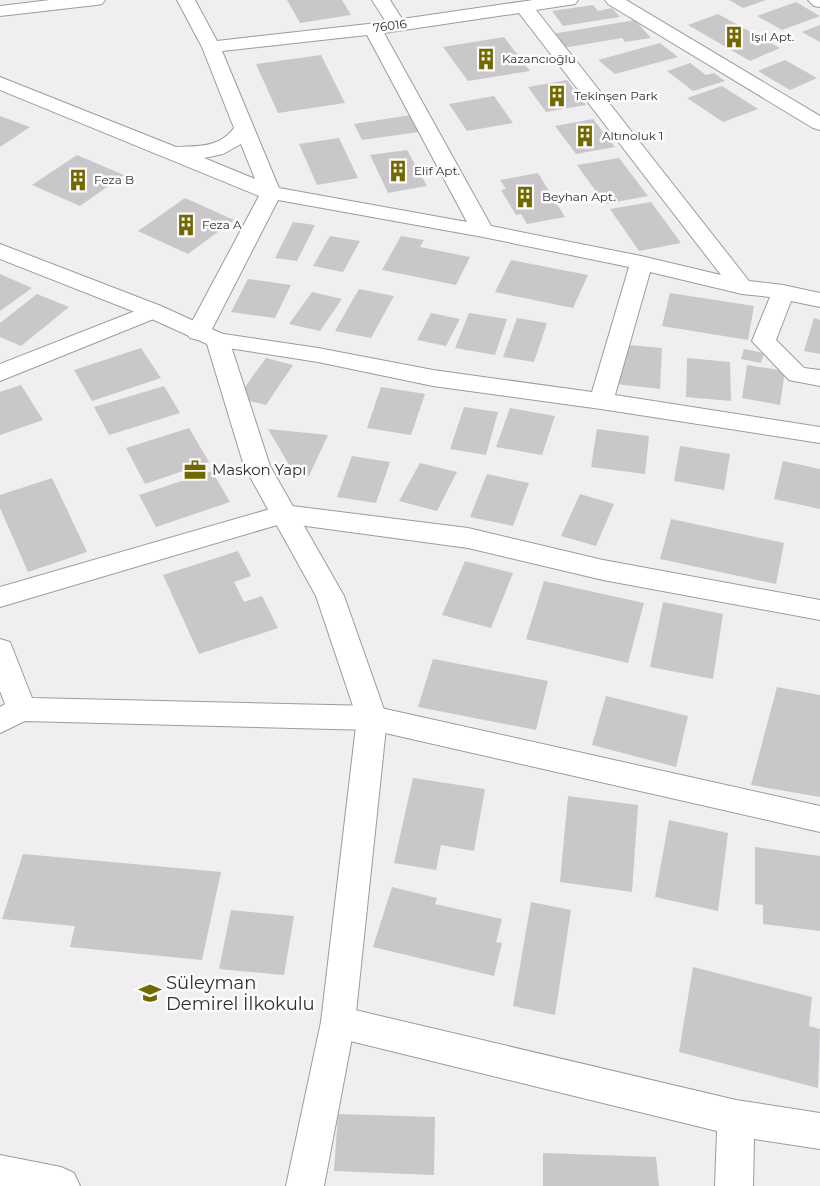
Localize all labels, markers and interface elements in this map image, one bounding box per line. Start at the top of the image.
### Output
street label: 76016 [372,16,408,35]
building icon: Işıl Apt. [721,24,747,50]
place label: Işıl Apt. [751,29,794,44]
building icon: Kazancıoğlu [473,46,499,72]
place label: Kazancıoğlu [502,51,576,66]
building icon: Tekinşen Park [544,83,570,109]
place label: Tekinşen Park [574,88,659,103]
building icon: Altınoluk 1 [572,123,598,149]
place label: Altınoluk 1 [602,128,663,143]
building icon: Elif Apt. [385,158,411,184]
place label: Elif Apt. [414,163,460,178]
building icon: Feza B [65,167,91,193]
place label: Feza B [94,172,134,187]
building icon: Beyhan Apt. [512,184,538,210]
place label: Beyhan Apt. [542,189,615,204]
building icon: Feza A [173,212,199,238]
place label: Feza A [202,217,242,232]
office icon: Maskon Yapı [182,457,208,483]
place label: Maskon Yapı [212,460,306,479]
place label: Süleyman Demirel İlkokulu [166,972,315,1015]
school or university icon: Süleyman Demirel İlkokulu [137,980,163,1006]

